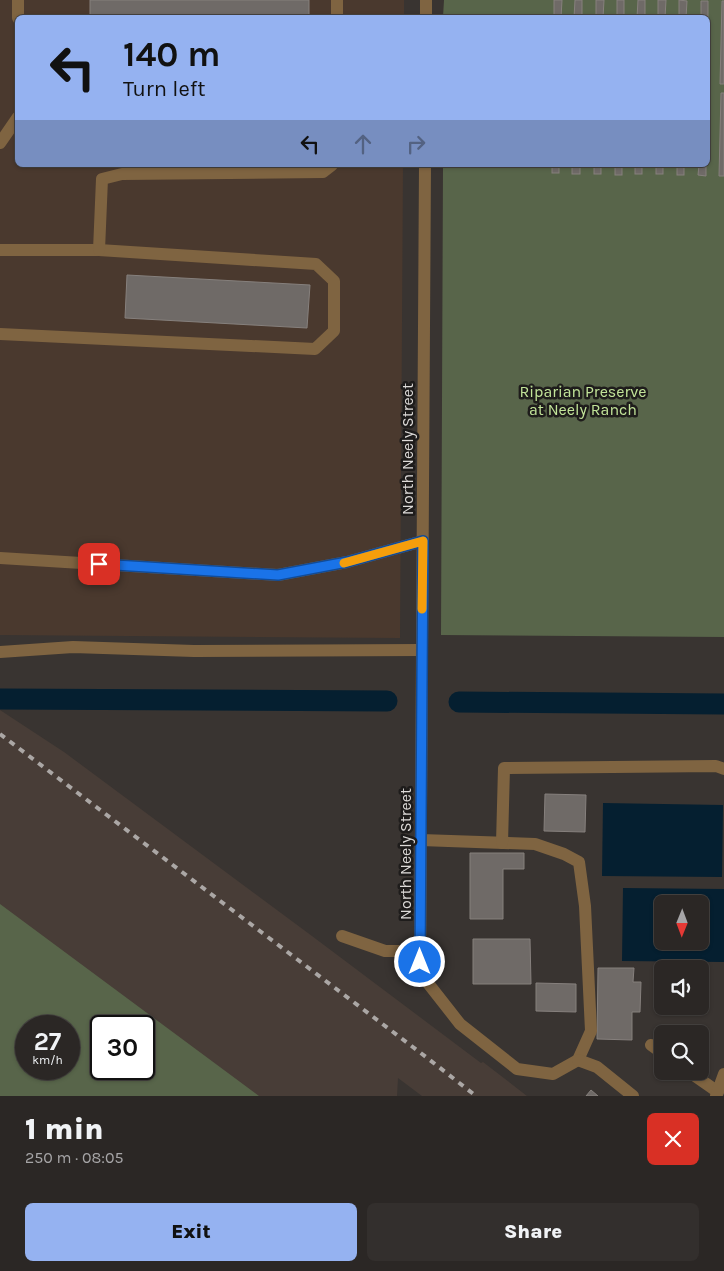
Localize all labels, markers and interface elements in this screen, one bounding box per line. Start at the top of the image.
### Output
text: 140 m [123,34,221,75]
icon: left [40,35,105,100]
text: Turn left [123,76,206,102]
icon: left [296,130,324,158]
icon: ahead [349,130,377,158]
icon: right [402,130,430,158]
park label: Riparian Preserve at Neely Ranch [519,382,647,419]
street label: North Neely Street [398,383,417,515]
pin [78,543,120,585]
icon: arrive [85,550,113,578]
street label: North Neely Street [396,788,415,920]
north arrow [654,895,709,950]
map controls [654,895,709,1080]
position arrow [393,935,445,987]
button: sound [654,960,709,1015]
speed limit sign: 30 [90,1015,155,1080]
button: search [654,1025,709,1080]
text: 27 [34,1027,61,1056]
text: km/h [32,1053,63,1067]
text: 1 min [25,1111,104,1147]
button: close [647,1113,699,1165]
text: 250 m · 08:05 [25,1148,124,1167]
button: Exit [25,1203,357,1261]
button: Share [367,1203,699,1261]

